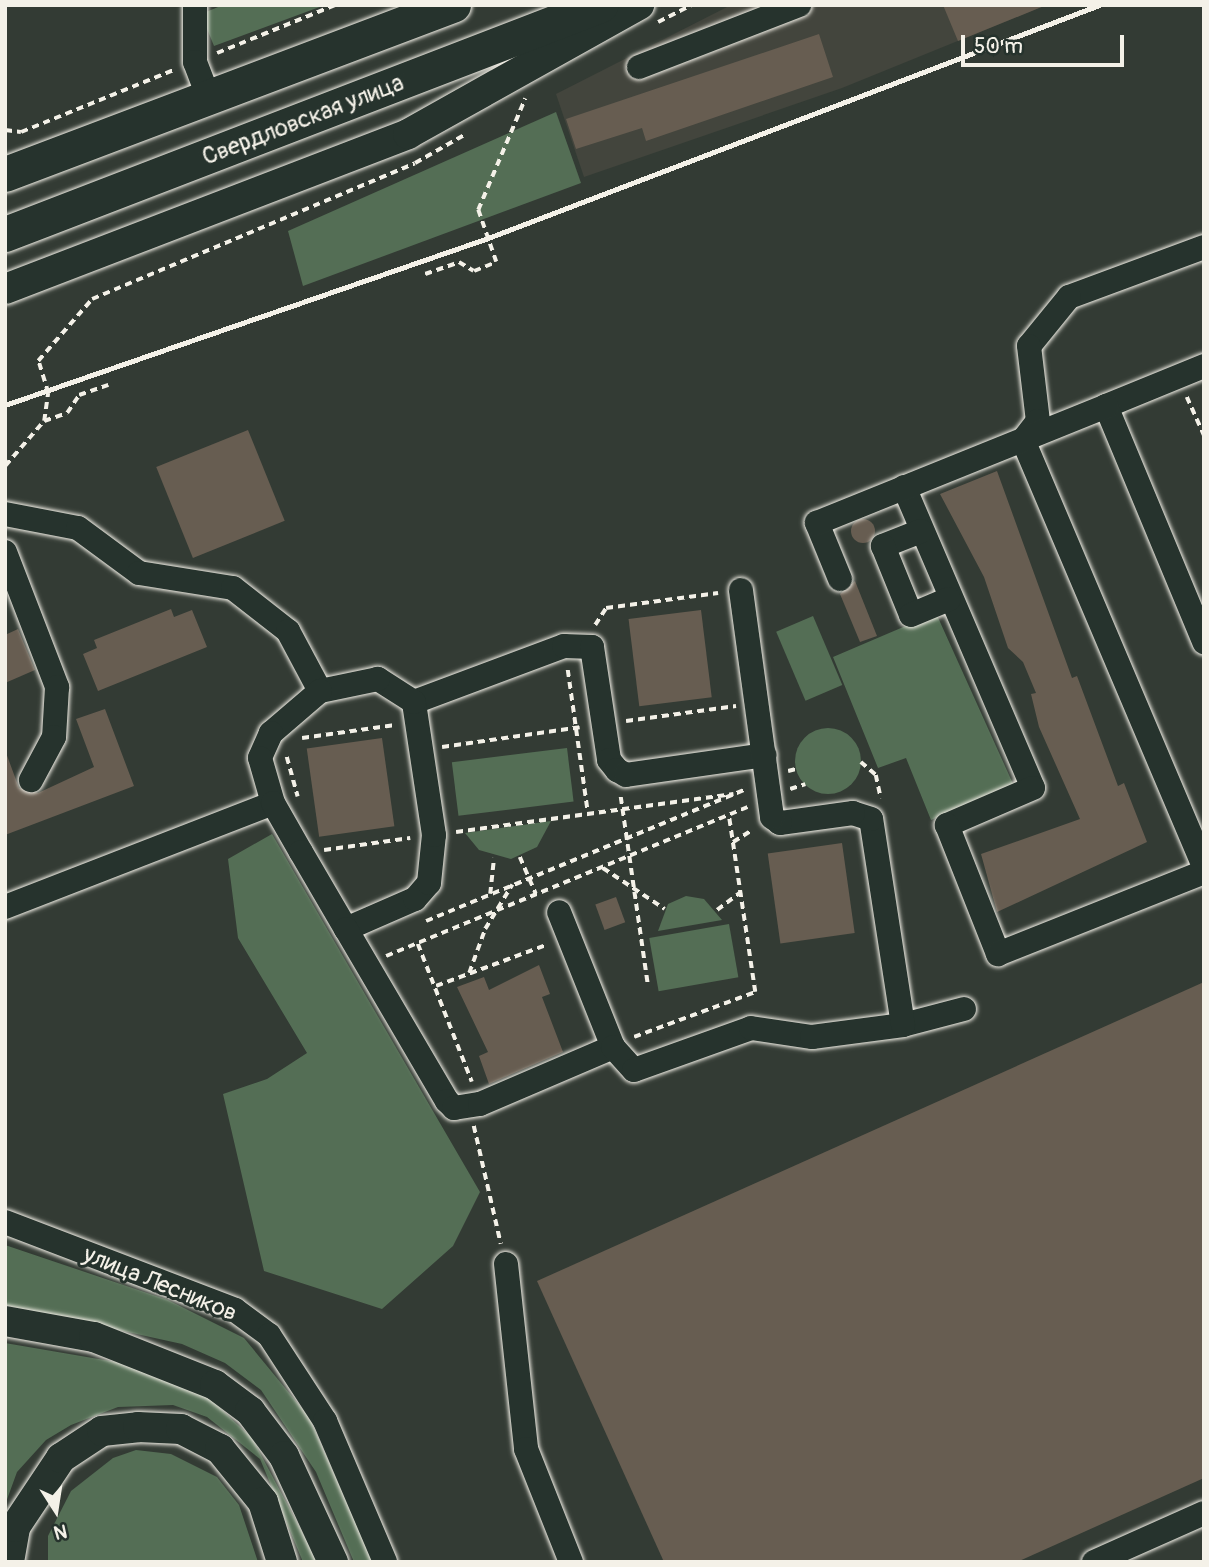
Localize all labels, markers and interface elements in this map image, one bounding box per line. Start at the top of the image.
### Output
scale bar [964,21,1127,65]
text: 50 m [974,33,1023,60]
street label: Свердловская улица [198,68,408,172]
street label: улица Лесников [79,1240,241,1328]
north arrow [21,1476,91,1546]
text: N [52,1518,69,1545]

